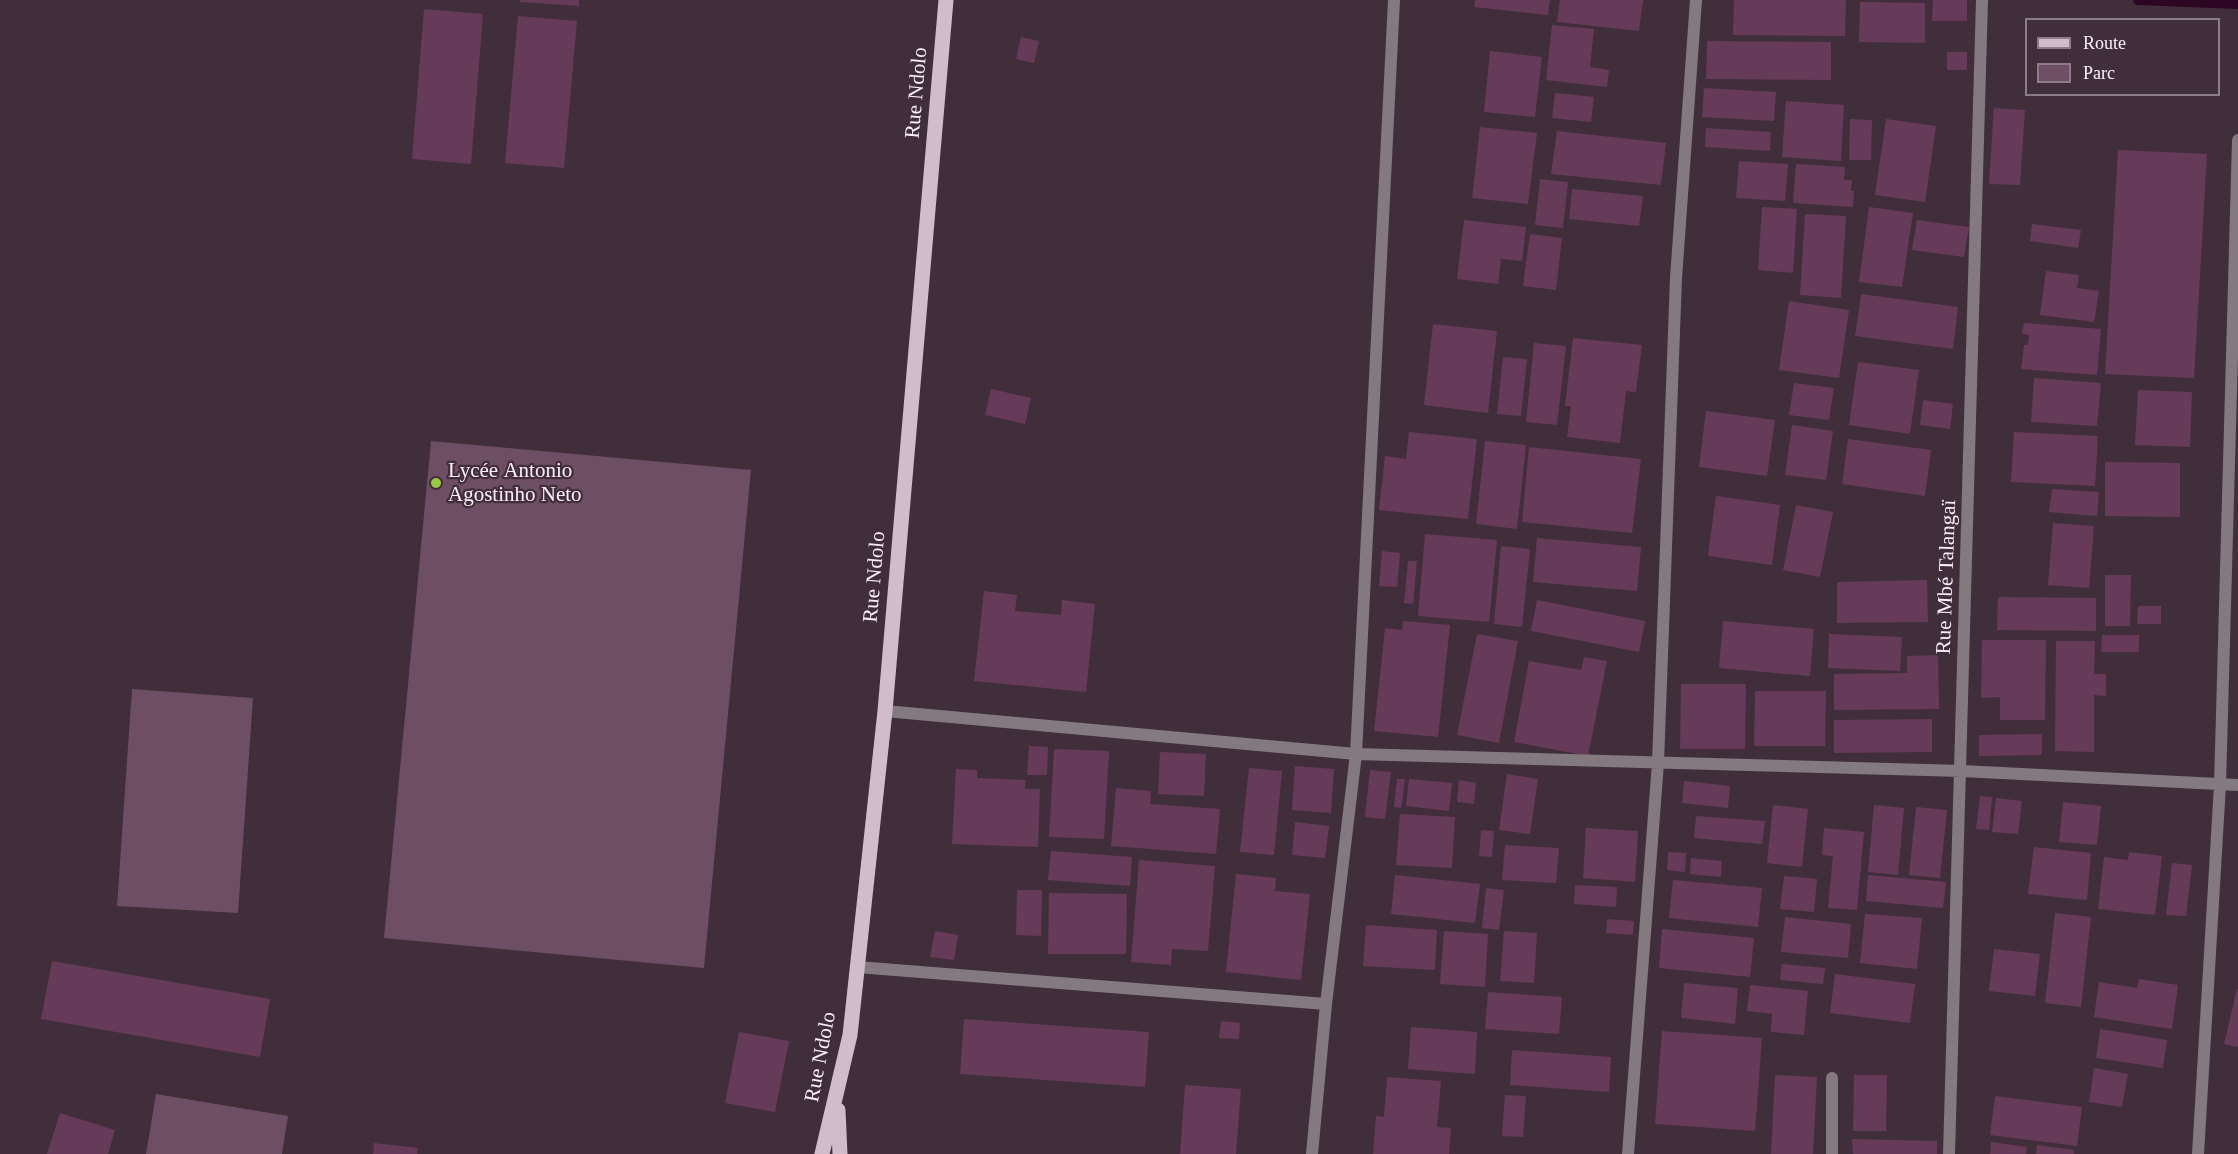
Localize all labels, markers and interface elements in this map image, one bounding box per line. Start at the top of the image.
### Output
legend [2025,18,2220,96]
text: Route [2083,33,2126,53]
street label: Rue Ndolo [900,46,934,140]
text: Parc [2083,63,2115,83]
place label: Lycée Antonio Agostinho Neto [448,458,582,508]
marker: Lycée Antonio Agostinho Neto [429,476,443,490]
street label: Rue Mbé Talangaï [1932,499,1962,655]
street label: Rue Ndolo [858,530,892,624]
street label: Rue Ndolo [800,1010,842,1104]

